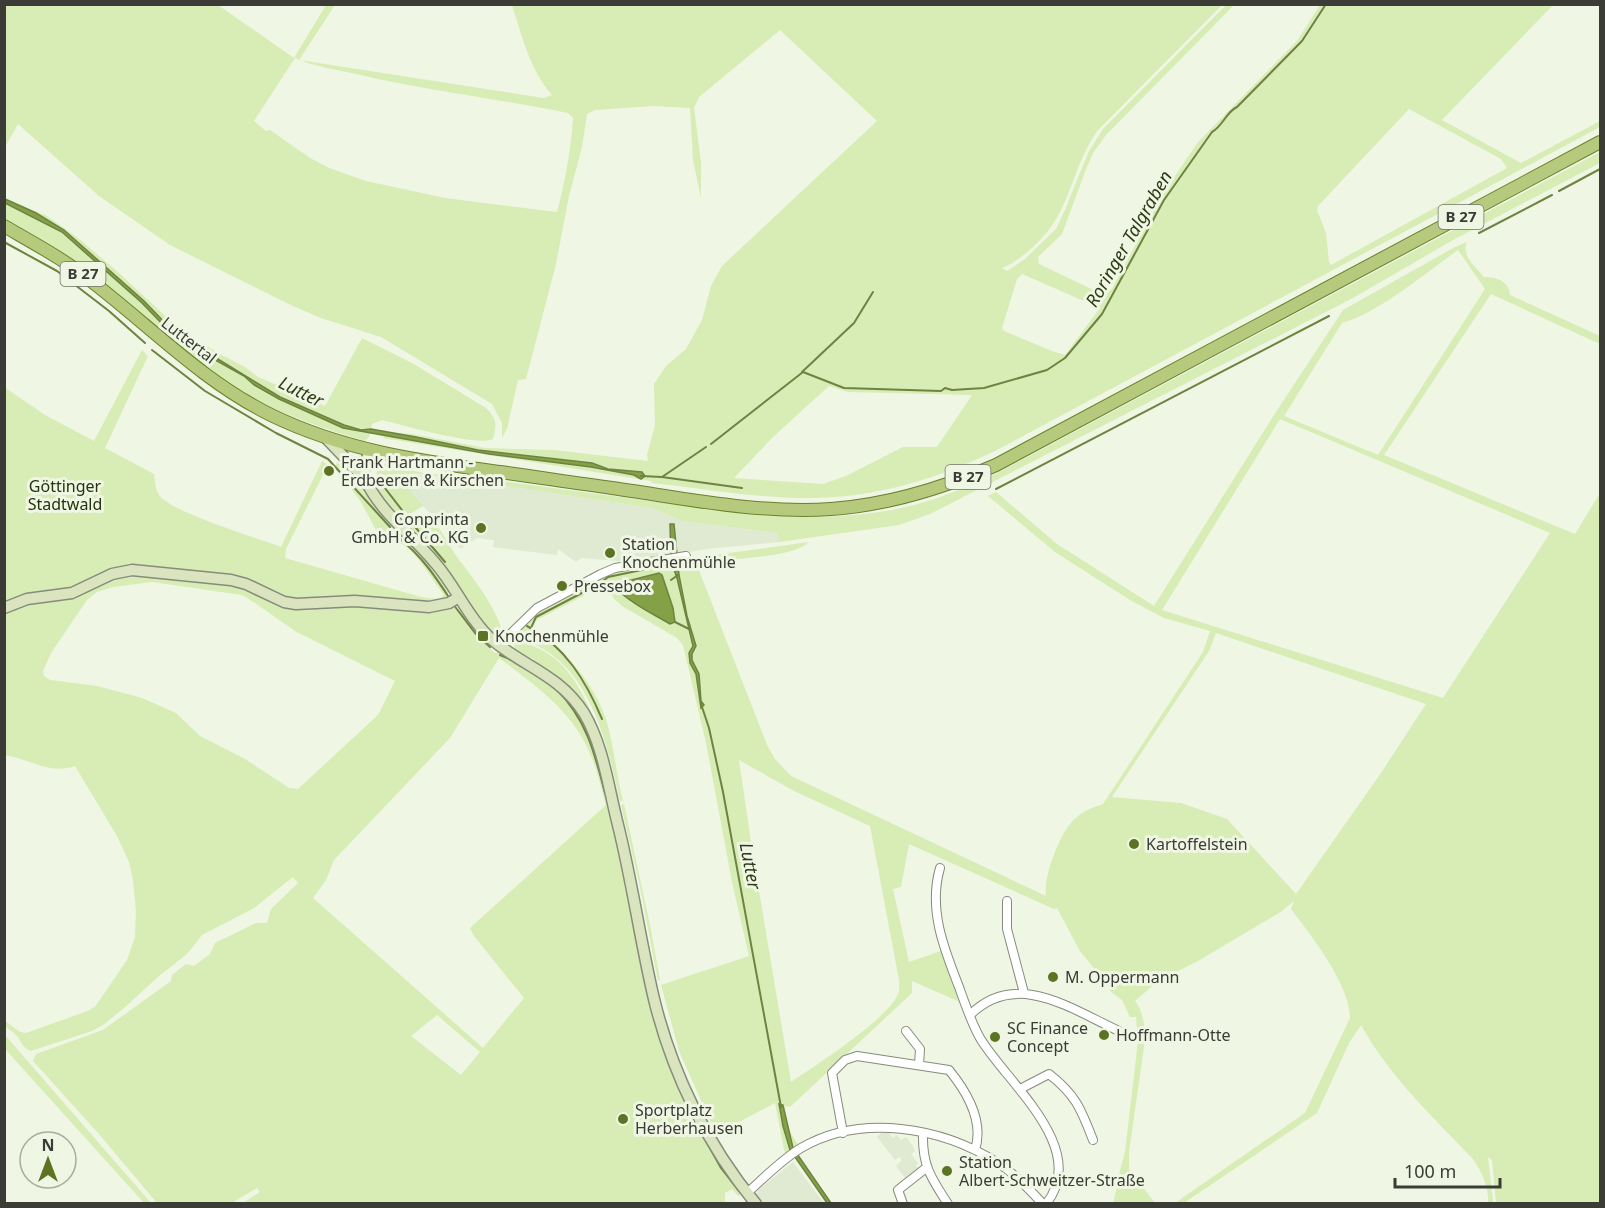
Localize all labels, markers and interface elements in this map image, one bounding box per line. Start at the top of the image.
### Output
water label: Roringer Talgraben [1079,166,1177,311]
road number: B 27 [1438,205,1484,229]
road number: B 27 [60,262,106,286]
street label: Luttertal [157,312,221,368]
water label: Lutter [275,370,329,413]
place label: Frank Hartmann - Erdbeeren & Kirschen [341,451,504,491]
marker: Frank Hartmann - Erdbeeren & Kirschen [322,464,336,478]
road number: B 27 [946,465,990,489]
park label: Göttinger Stadtwald [28,475,102,515]
place label: Conprinta GmbH & Co. KG [351,508,469,548]
marker: Conprinta GmbH & Co. KG [474,521,488,535]
place label: Station Knochenmühle [622,533,736,573]
marker: Station Knochenmühle [603,546,617,560]
place label: Pressebox [574,575,652,597]
marker: Pressebox [555,579,569,593]
place label: Knochenmühle [495,625,609,647]
marker: Knochenmühle [476,629,490,643]
place label: Kartoffelstein [1146,833,1248,855]
marker: Kartoffelstein [1127,837,1141,851]
water label: Lutter [735,840,767,892]
place label: M. Oppermann [1065,966,1179,988]
marker: M. Oppermann [1046,970,1060,984]
place label: SC Finance Concept [1007,1017,1088,1057]
place label: Hoffmann-Otte [1116,1024,1230,1046]
marker: Hoffmann-Otte [1097,1028,1111,1042]
marker: SC Finance Concept [988,1030,1002,1044]
place label: Sportplatz Herberhausen [635,1099,743,1139]
marker: Sportplatz Herberhausen [616,1112,630,1126]
north arrow [18,1130,78,1190]
text: N [41,1134,55,1156]
place label: Station Albert-Schweitzer-Straße [959,1151,1145,1191]
scale bar [1395,1151,1500,1189]
text: 100 m [1404,1159,1456,1183]
marker: Station Albert-Schweitzer-Straße [940,1164,954,1178]

